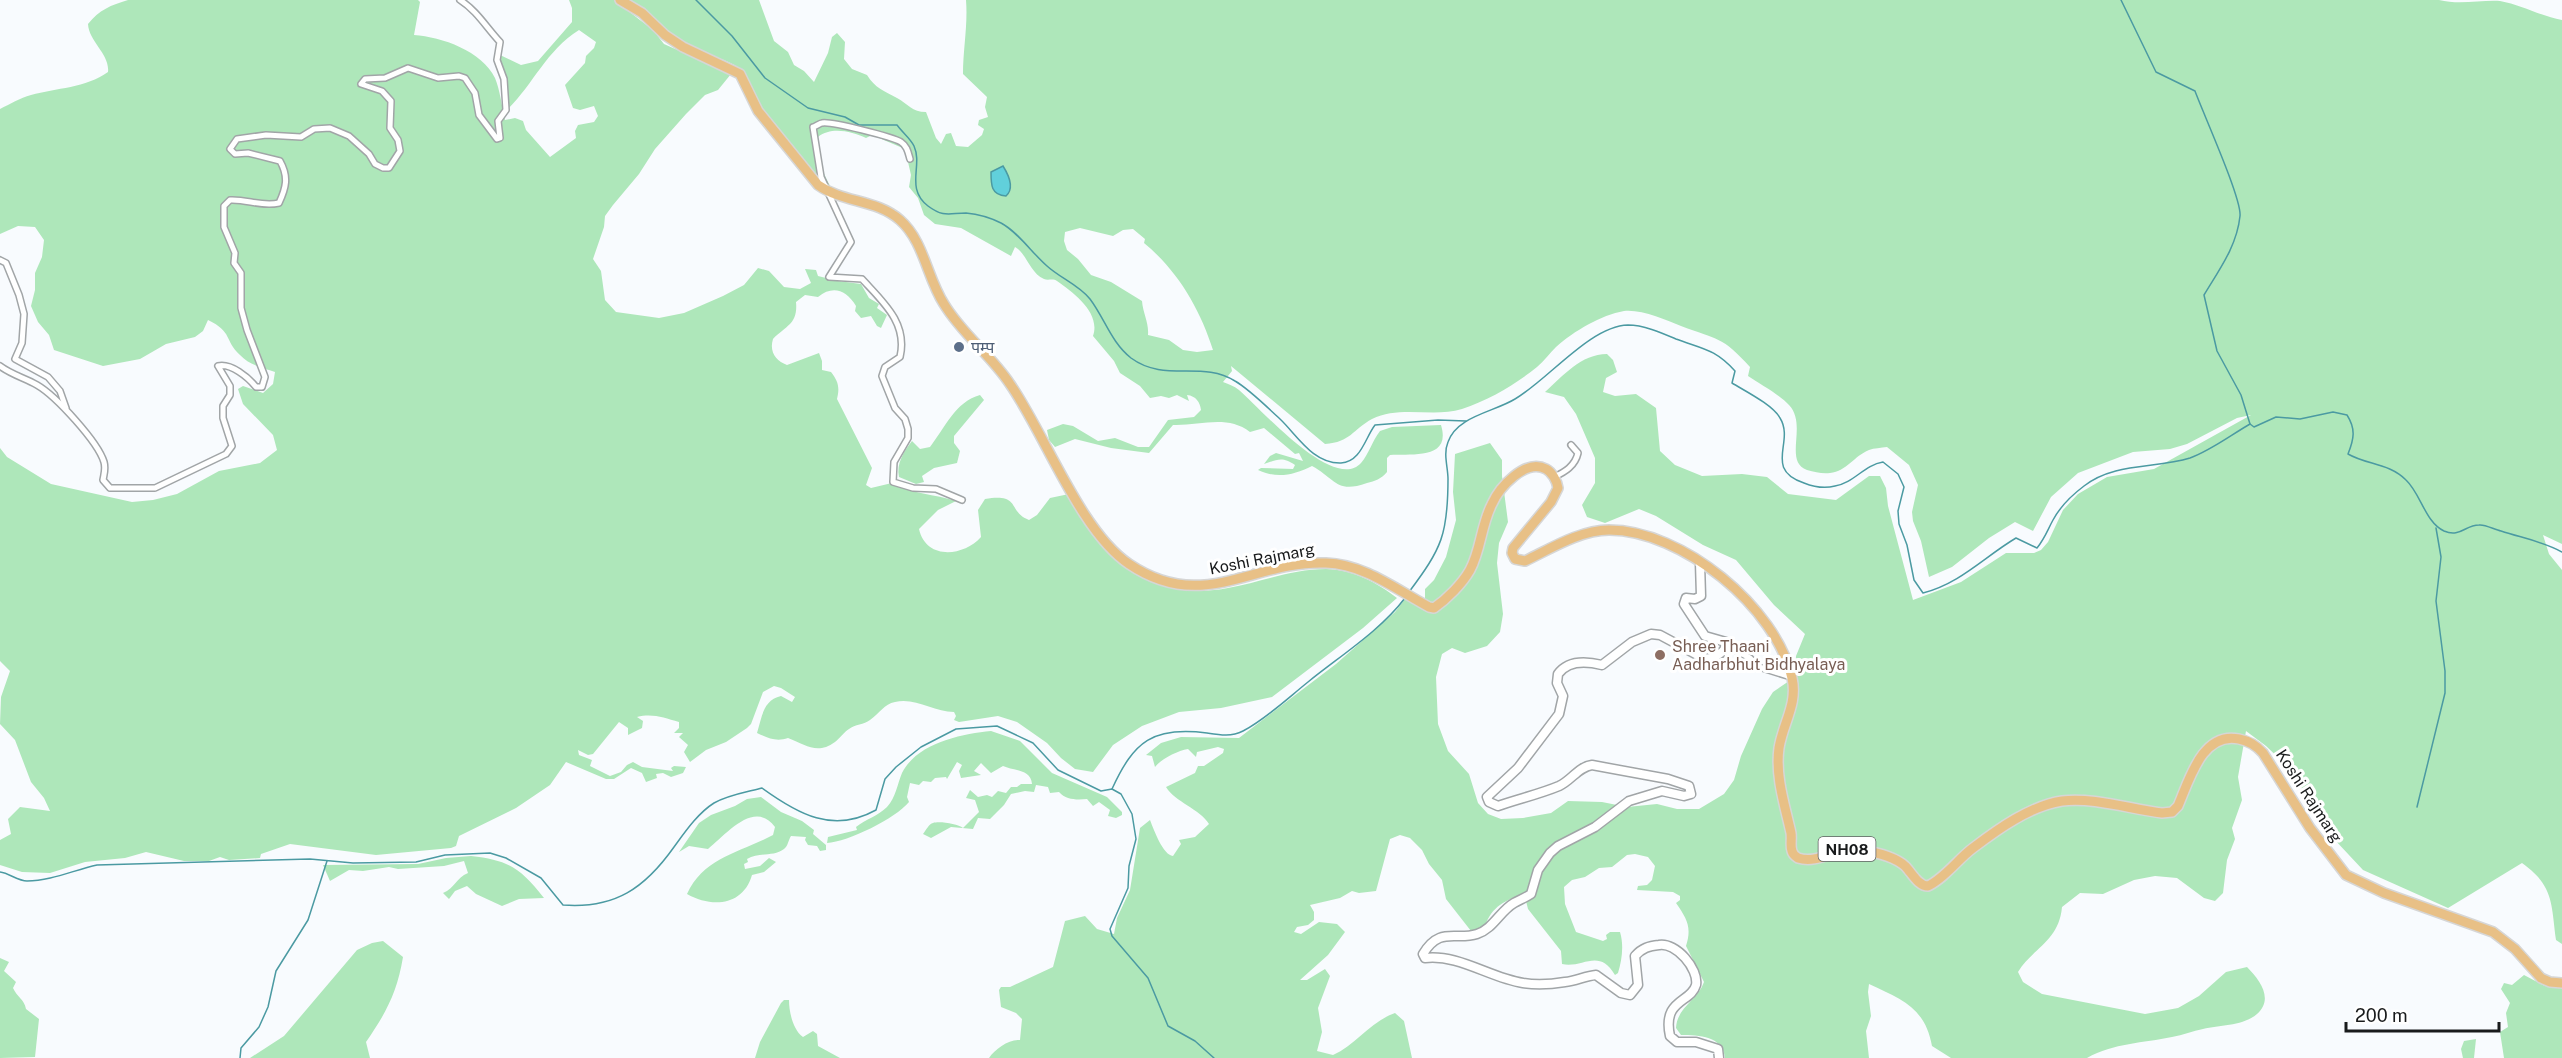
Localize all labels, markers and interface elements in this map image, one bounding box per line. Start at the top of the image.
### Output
place label: पम्प [971,338,995,357]
marker: पम्प [952,340,966,354]
street label: Koshi Rajmarg [1208,539,1316,579]
place label: Shree Thaani Aadharbhut Bidhyalaya [1672,637,1845,674]
marker: Shree Thaani Aadharbhut Bidhyalaya [1653,648,1667,662]
street label: Koshi Rajmarg [2272,746,2346,846]
road number: NH08 [1818,837,1876,861]
scale bar [2346,995,2499,1033]
text: 200 m [2355,1005,2408,1026]

